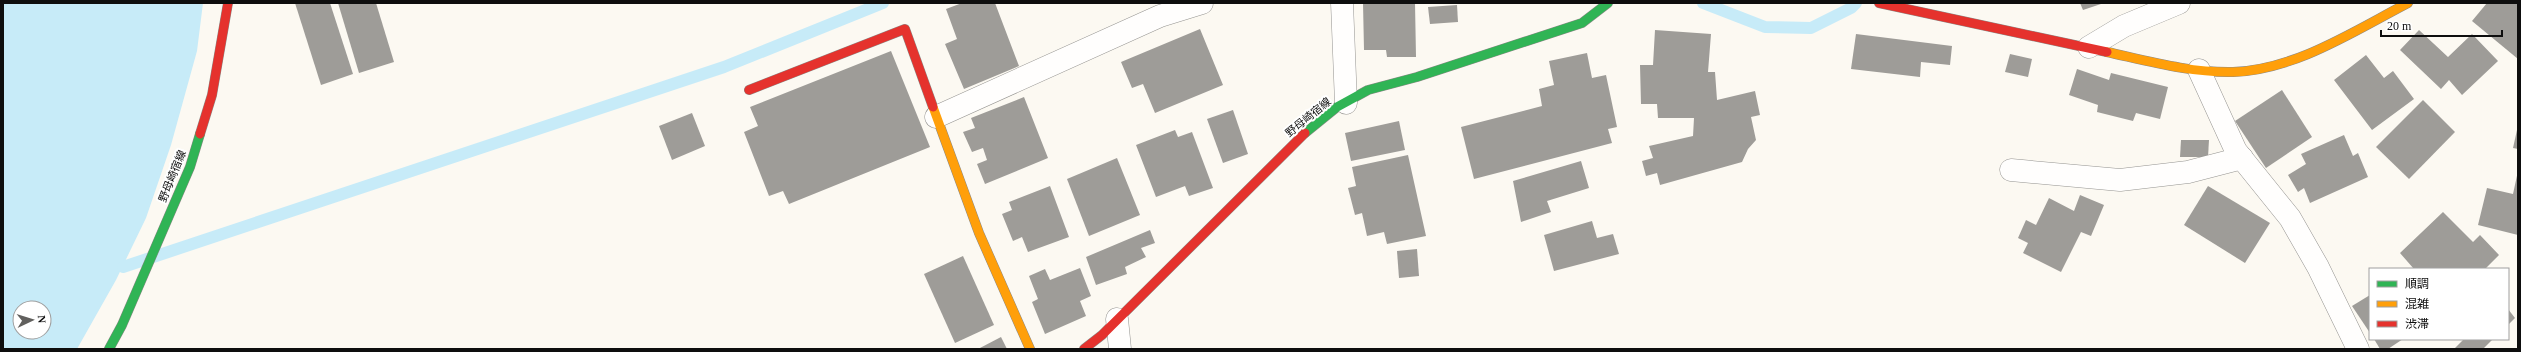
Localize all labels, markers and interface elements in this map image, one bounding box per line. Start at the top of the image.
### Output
scale bar [2381,12,2502,38]
text: 20 m [2387,19,2412,33]
street label: 野母崎宿線 [1283,95,1333,139]
street label: 野母崎宿線 [156,148,188,204]
legend [2369,268,2509,340]
text: 順調 [2405,277,2429,291]
text: 混雑 [2405,297,2429,311]
north arrow [12,300,52,340]
text: N [36,315,48,324]
text: 渋滞 [2405,317,2429,331]

